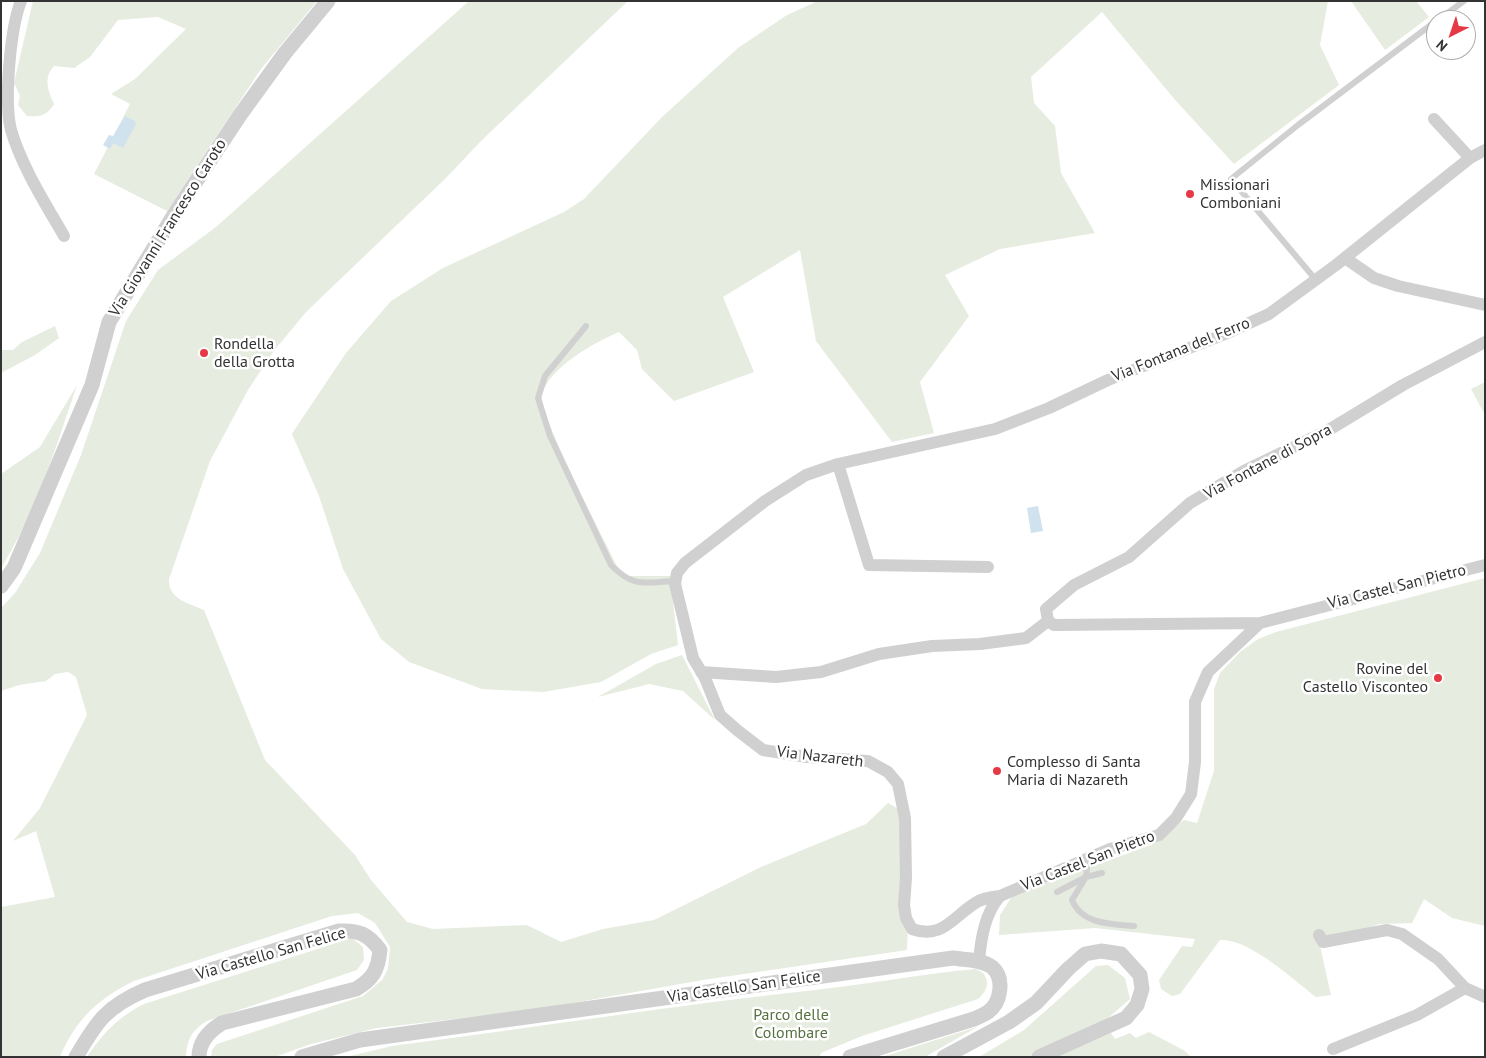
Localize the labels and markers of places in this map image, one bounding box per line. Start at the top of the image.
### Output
place label: Missionari Comboniani [1200,175,1281,213]
marker: Missionari Comboniani [1184,188,1196,200]
place label: Rondella della Grotta [214,334,295,372]
marker: Rondella della Grotta [198,347,210,359]
place label: Rovine del Castello Visconteo [1303,659,1428,697]
marker: Rovine del Castello Visconteo [1432,672,1444,684]
place label: Complesso di Santa Maria di Nazareth [1007,752,1141,790]
marker: Complesso di Santa Maria di Nazareth [991,765,1003,777]

